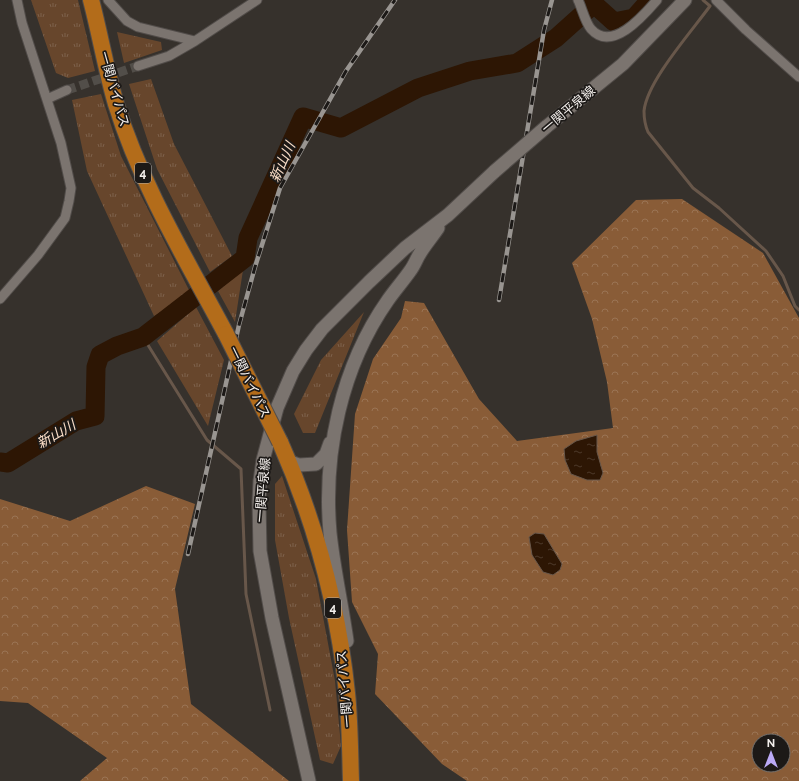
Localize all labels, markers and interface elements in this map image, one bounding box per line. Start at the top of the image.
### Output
street label: 一関バイパス [97,50,132,129]
street label: 一関平泉線 [539,83,598,136]
water label: 新山川 [266,138,299,184]
road number: 4 [135,163,151,183]
street label: 一関バイパス [226,344,273,420]
water label: 新山川 [34,416,80,451]
street label: 一関平泉線 [252,457,273,523]
road number: 4 [325,598,341,618]
street label: 一関バイパス [334,650,355,728]
north arrow [751,733,791,773]
text: N [767,737,775,750]

